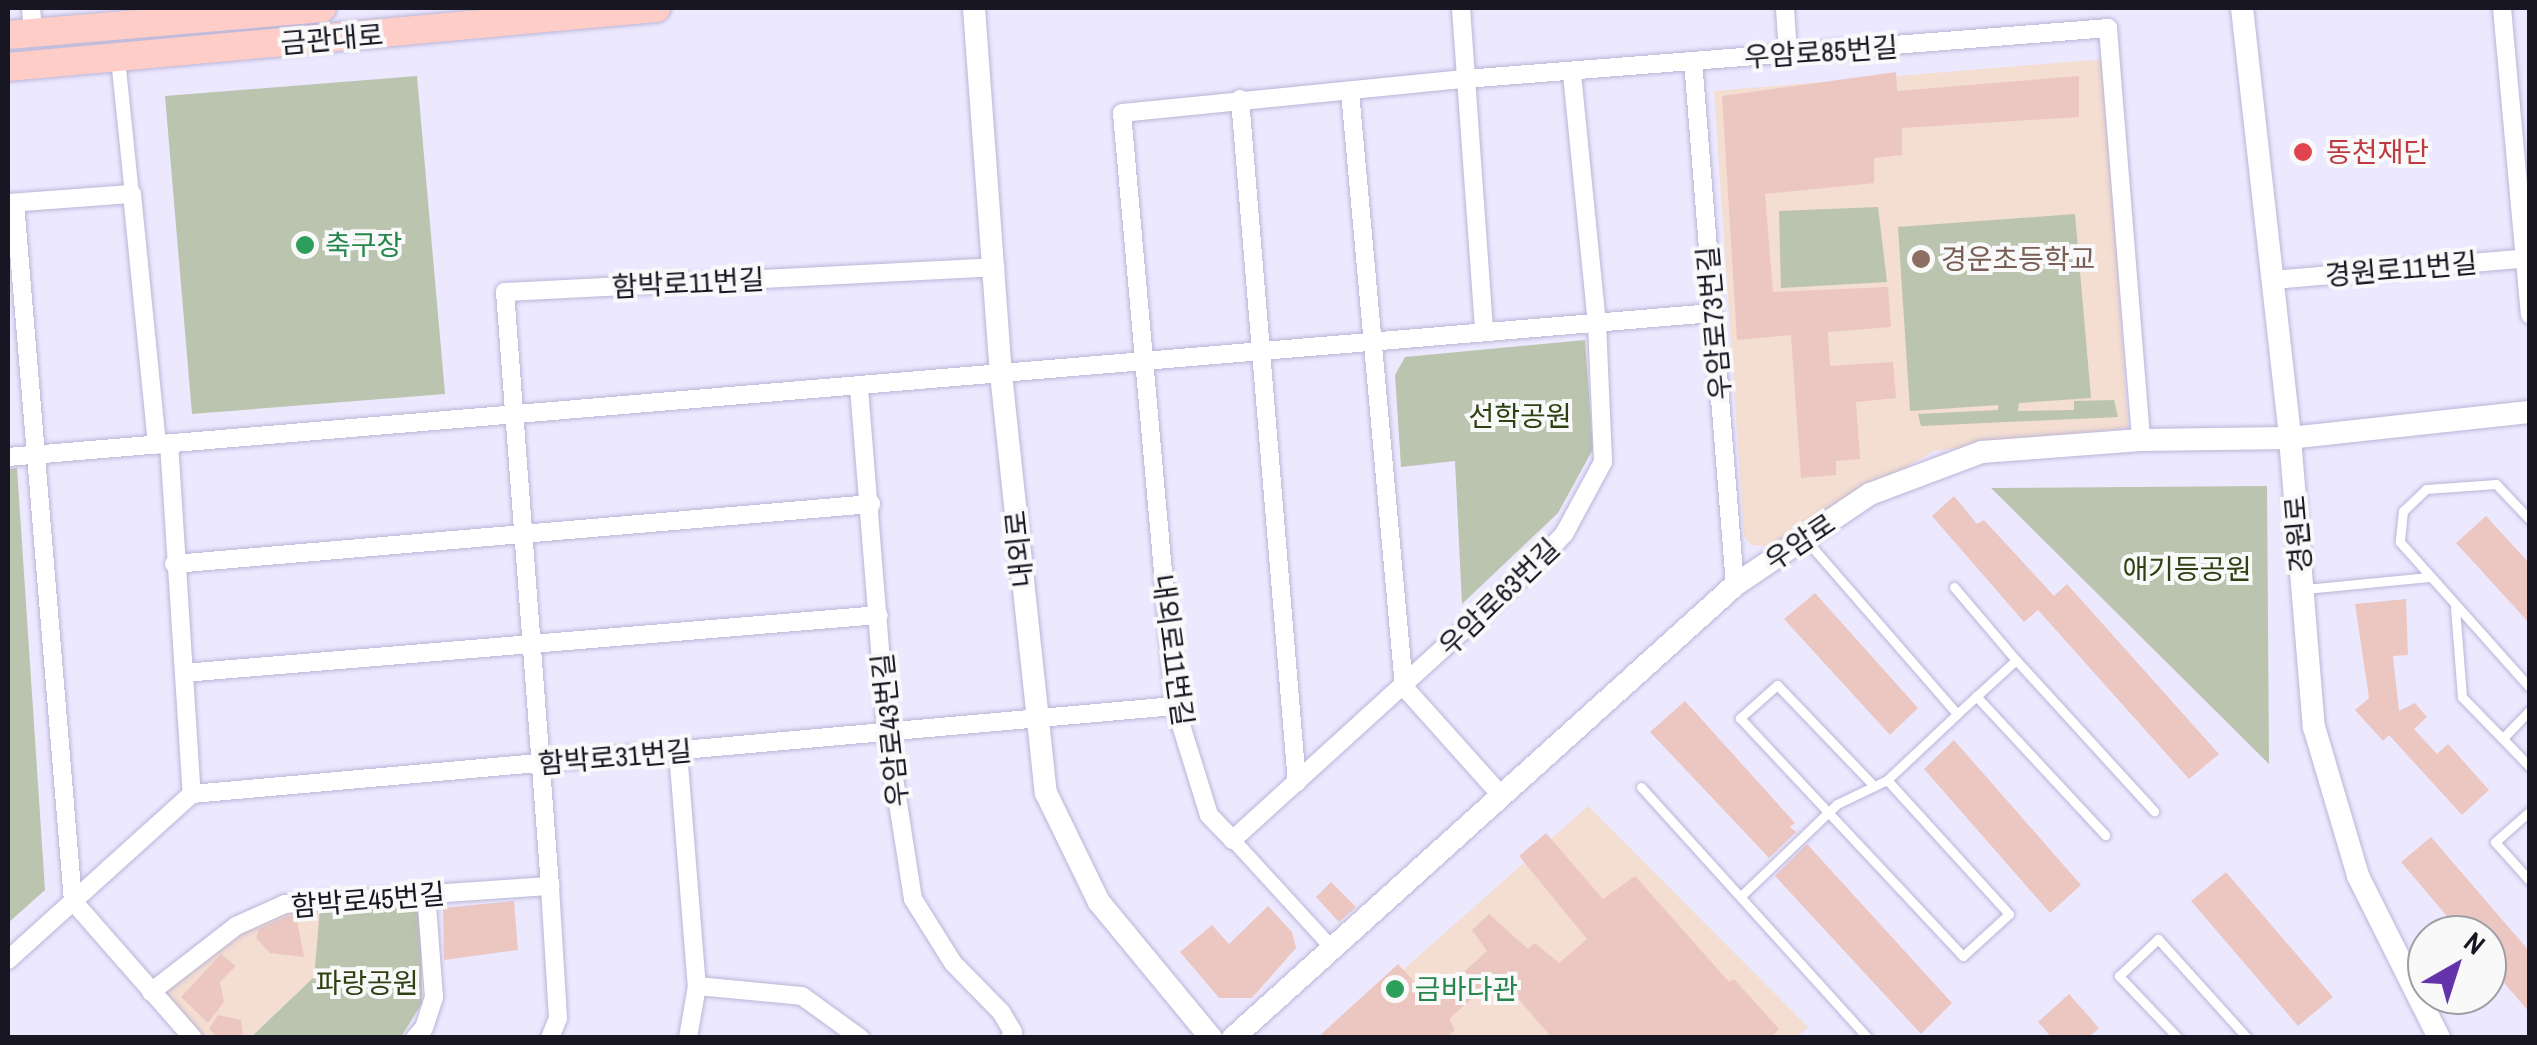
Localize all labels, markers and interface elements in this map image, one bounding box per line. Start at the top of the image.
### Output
street label: 금관대로 [279,18,385,60]
street label: 우암로85번길 [1743,30,1899,74]
place label: 동천재단 [2326,135,2429,169]
marker: 동천재단 [2290,139,2316,165]
place label: 축구장 [325,228,402,262]
marker: 축구장 [294,234,316,256]
place label: 경운초등학교 [1941,242,2096,276]
street label: 우암로73번길 [1691,245,1737,401]
street label: 경원로11번길 [2323,246,2479,292]
marker: 경운초등학교 [1910,248,1932,270]
street label: 함박로11번길 [611,262,765,304]
park label: 선학공원 [1468,399,1572,433]
street label: 경원로 [2278,494,2318,574]
street label: 우암로 [1759,506,1841,578]
street label: 내외로 [998,509,1040,589]
street label: 우암로63번길 [1432,531,1566,663]
park label: 애기등공원 [2123,552,2251,586]
street label: 내외로11번길 [1146,572,1200,728]
street label: 우암로43번길 [865,651,915,809]
street label: 함박로31번길 [537,734,693,780]
street label: 함박로45번길 [290,877,446,923]
north arrow [2407,915,2507,1015]
text: N [2456,923,2493,963]
park label: 파랑공원 [315,966,419,1000]
place label: 금바다관 [1415,972,1518,1006]
marker: 금바다관 [1384,978,1406,1000]

